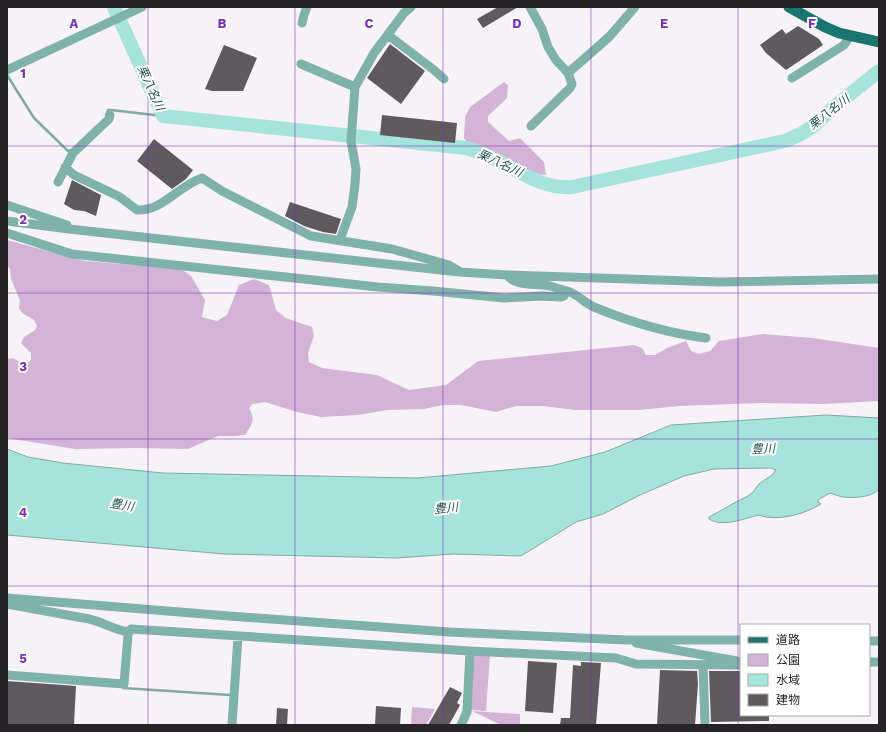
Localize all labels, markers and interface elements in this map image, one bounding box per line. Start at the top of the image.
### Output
text: A [70,16,79,31]
text: B [218,16,227,31]
text: C [365,16,374,31]
text: D [512,16,522,31]
text: E [660,16,668,31]
text: F [808,16,816,31]
water label: 栗八名川 [135,63,168,115]
text: 1 [20,66,26,81]
water label: 栗八名川 [806,90,854,132]
water label: 栗八名川 [475,147,527,180]
text: 2 [19,212,27,227]
text: 3 [19,359,27,374]
water label: 豊川 [751,441,777,457]
water label: 豊川 [109,496,137,514]
water label: 豊川 [433,500,461,516]
text: 4 [19,505,28,520]
legend [740,624,870,716]
text: 道路 [776,633,800,647]
text: 5 [19,651,27,666]
text: 公園 [776,653,800,667]
text: 水域 [776,673,800,687]
text: 建物 [776,693,800,707]

